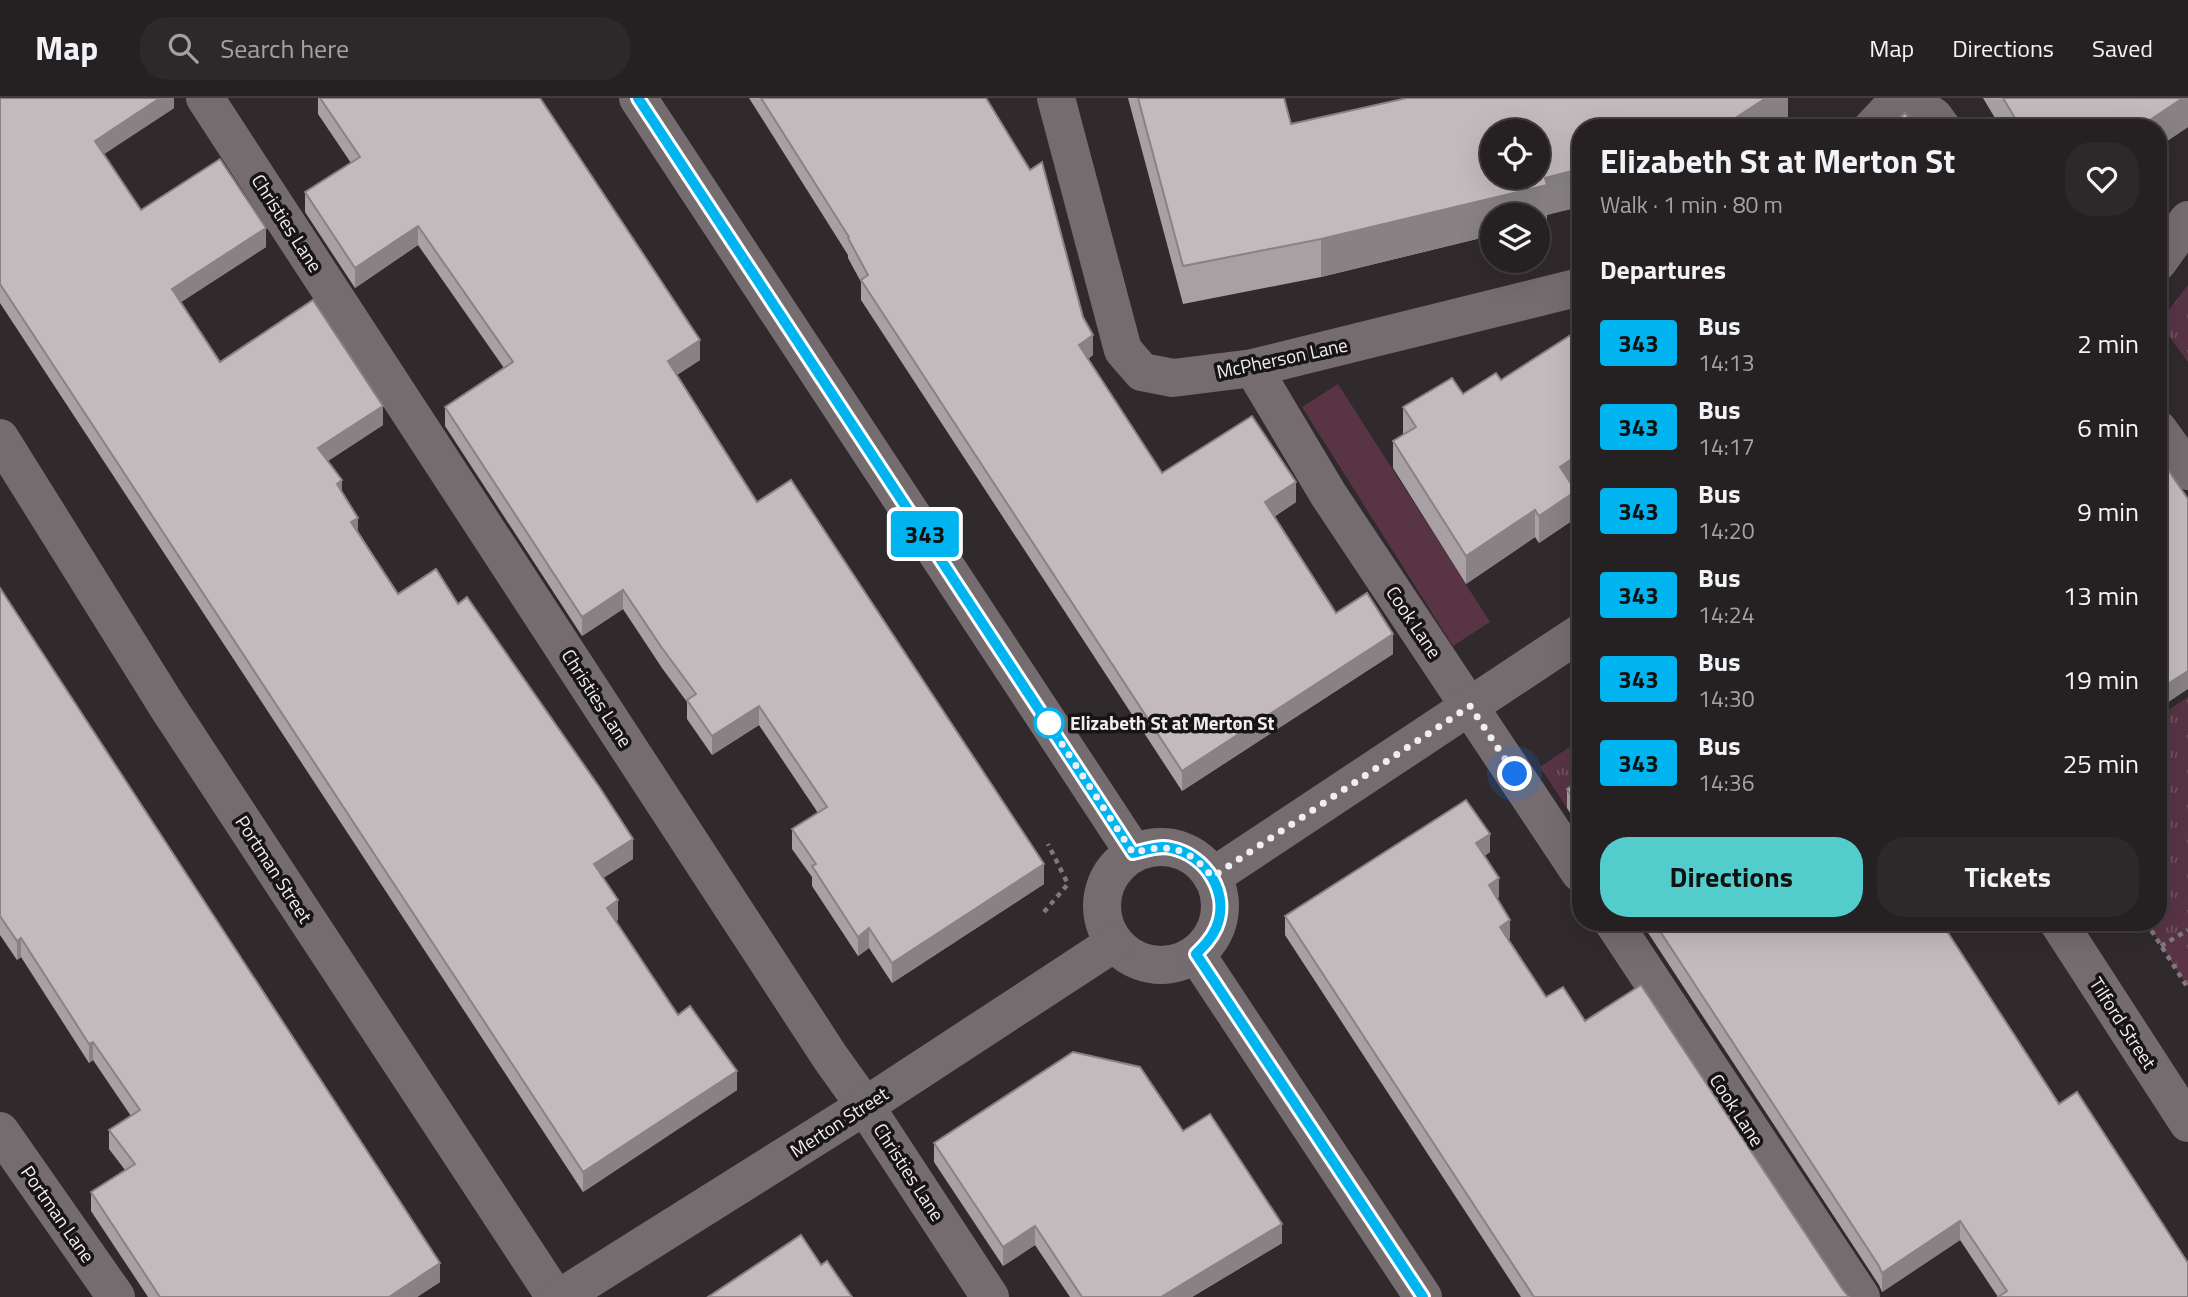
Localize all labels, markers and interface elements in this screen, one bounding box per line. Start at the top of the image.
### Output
search box [140,17,630,80]
text: Map [35,23,98,73]
icon: search [164,29,202,67]
text: Search here [220,29,349,68]
text: Map [1869,30,1914,66]
text: Directions [1952,30,2054,66]
text: Saved [2092,30,2153,66]
map controls [1480,119,1550,273]
button: locate [1480,119,1550,189]
text: Elizabeth St at Merton St [1600,136,1955,186]
button: heart [2065,142,2139,216]
street label: Christies Lane [245,168,330,278]
text: Walk · 1 min · 80 m [1600,187,1783,222]
button: layers [1480,203,1550,273]
text: Departures [1600,250,1726,289]
text: Bus [1698,306,1740,345]
text: 2 min [2077,324,2139,363]
text: 343 [1618,325,1659,361]
street label: McPherson Lane [1214,329,1350,386]
text: 14:13 [1698,345,1755,380]
text: Bus [1698,390,1740,429]
text: 6 min [2077,408,2139,447]
text: 343 [1618,409,1659,445]
text: 14:17 [1698,429,1755,464]
text: Bus [1698,474,1740,513]
text: 9 min [2077,492,2139,531]
text: 343 [1618,493,1659,529]
line badge: 343 [885,511,965,557]
text: 14:20 [1698,513,1755,548]
text: 343 [905,516,945,552]
text: Bus [1698,558,1740,597]
text: 13 min [2063,576,2139,615]
text: 343 [1618,577,1659,613]
street label: Cook Lane [1379,580,1449,664]
text: 14:24 [1698,597,1755,632]
text: Bus [1698,642,1740,681]
street label: Christies Lane [555,643,640,753]
text: 19 min [2063,660,2139,699]
text: 343 [1618,661,1659,697]
text: 14:30 [1698,681,1755,716]
marker: Elizabeth St at Merton St [1034,708,1064,738]
place label: Elizabeth St at Merton St [1070,708,1275,737]
text: Bus [1698,726,1740,765]
text: 25 min [2063,744,2139,783]
text: 343 [1618,745,1659,781]
your location [1497,756,1532,791]
text: 14:36 [1698,765,1755,800]
street label: Portman Street [229,809,320,929]
button: Directions [1600,837,1863,917]
button: Tickets [1877,837,2139,917]
street label: Tilford Street [2083,971,2164,1075]
street label: Cook Lane [1703,1067,1772,1152]
street label: Merton Street [784,1079,894,1164]
street label: Christies Lane [867,1117,952,1227]
street label: Portman Lane [14,1159,103,1268]

